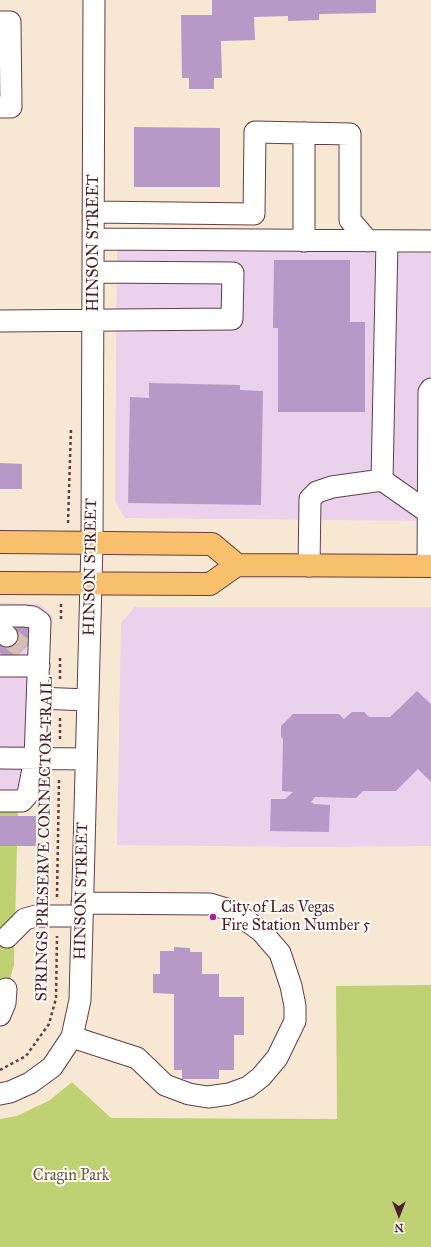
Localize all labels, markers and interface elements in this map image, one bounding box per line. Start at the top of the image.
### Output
street label: HINSON STREET [84,174,104,312]
street label: HINSON STREET [80,498,102,636]
street label: SPRINGS PRESERVE CONNECTOR TRAIL [33,676,57,1002]
street label: HINSON STREET [71,822,93,960]
place label: City of Las Vegas Fire Station Number 5 [221,898,370,936]
marker: City of Las Vegas Fire Station Number 5 [208,912,218,922]
park label: Cragin Park [33,1166,109,1186]
north arrow [379,1195,419,1235]
text: N [394,1221,404,1234]

